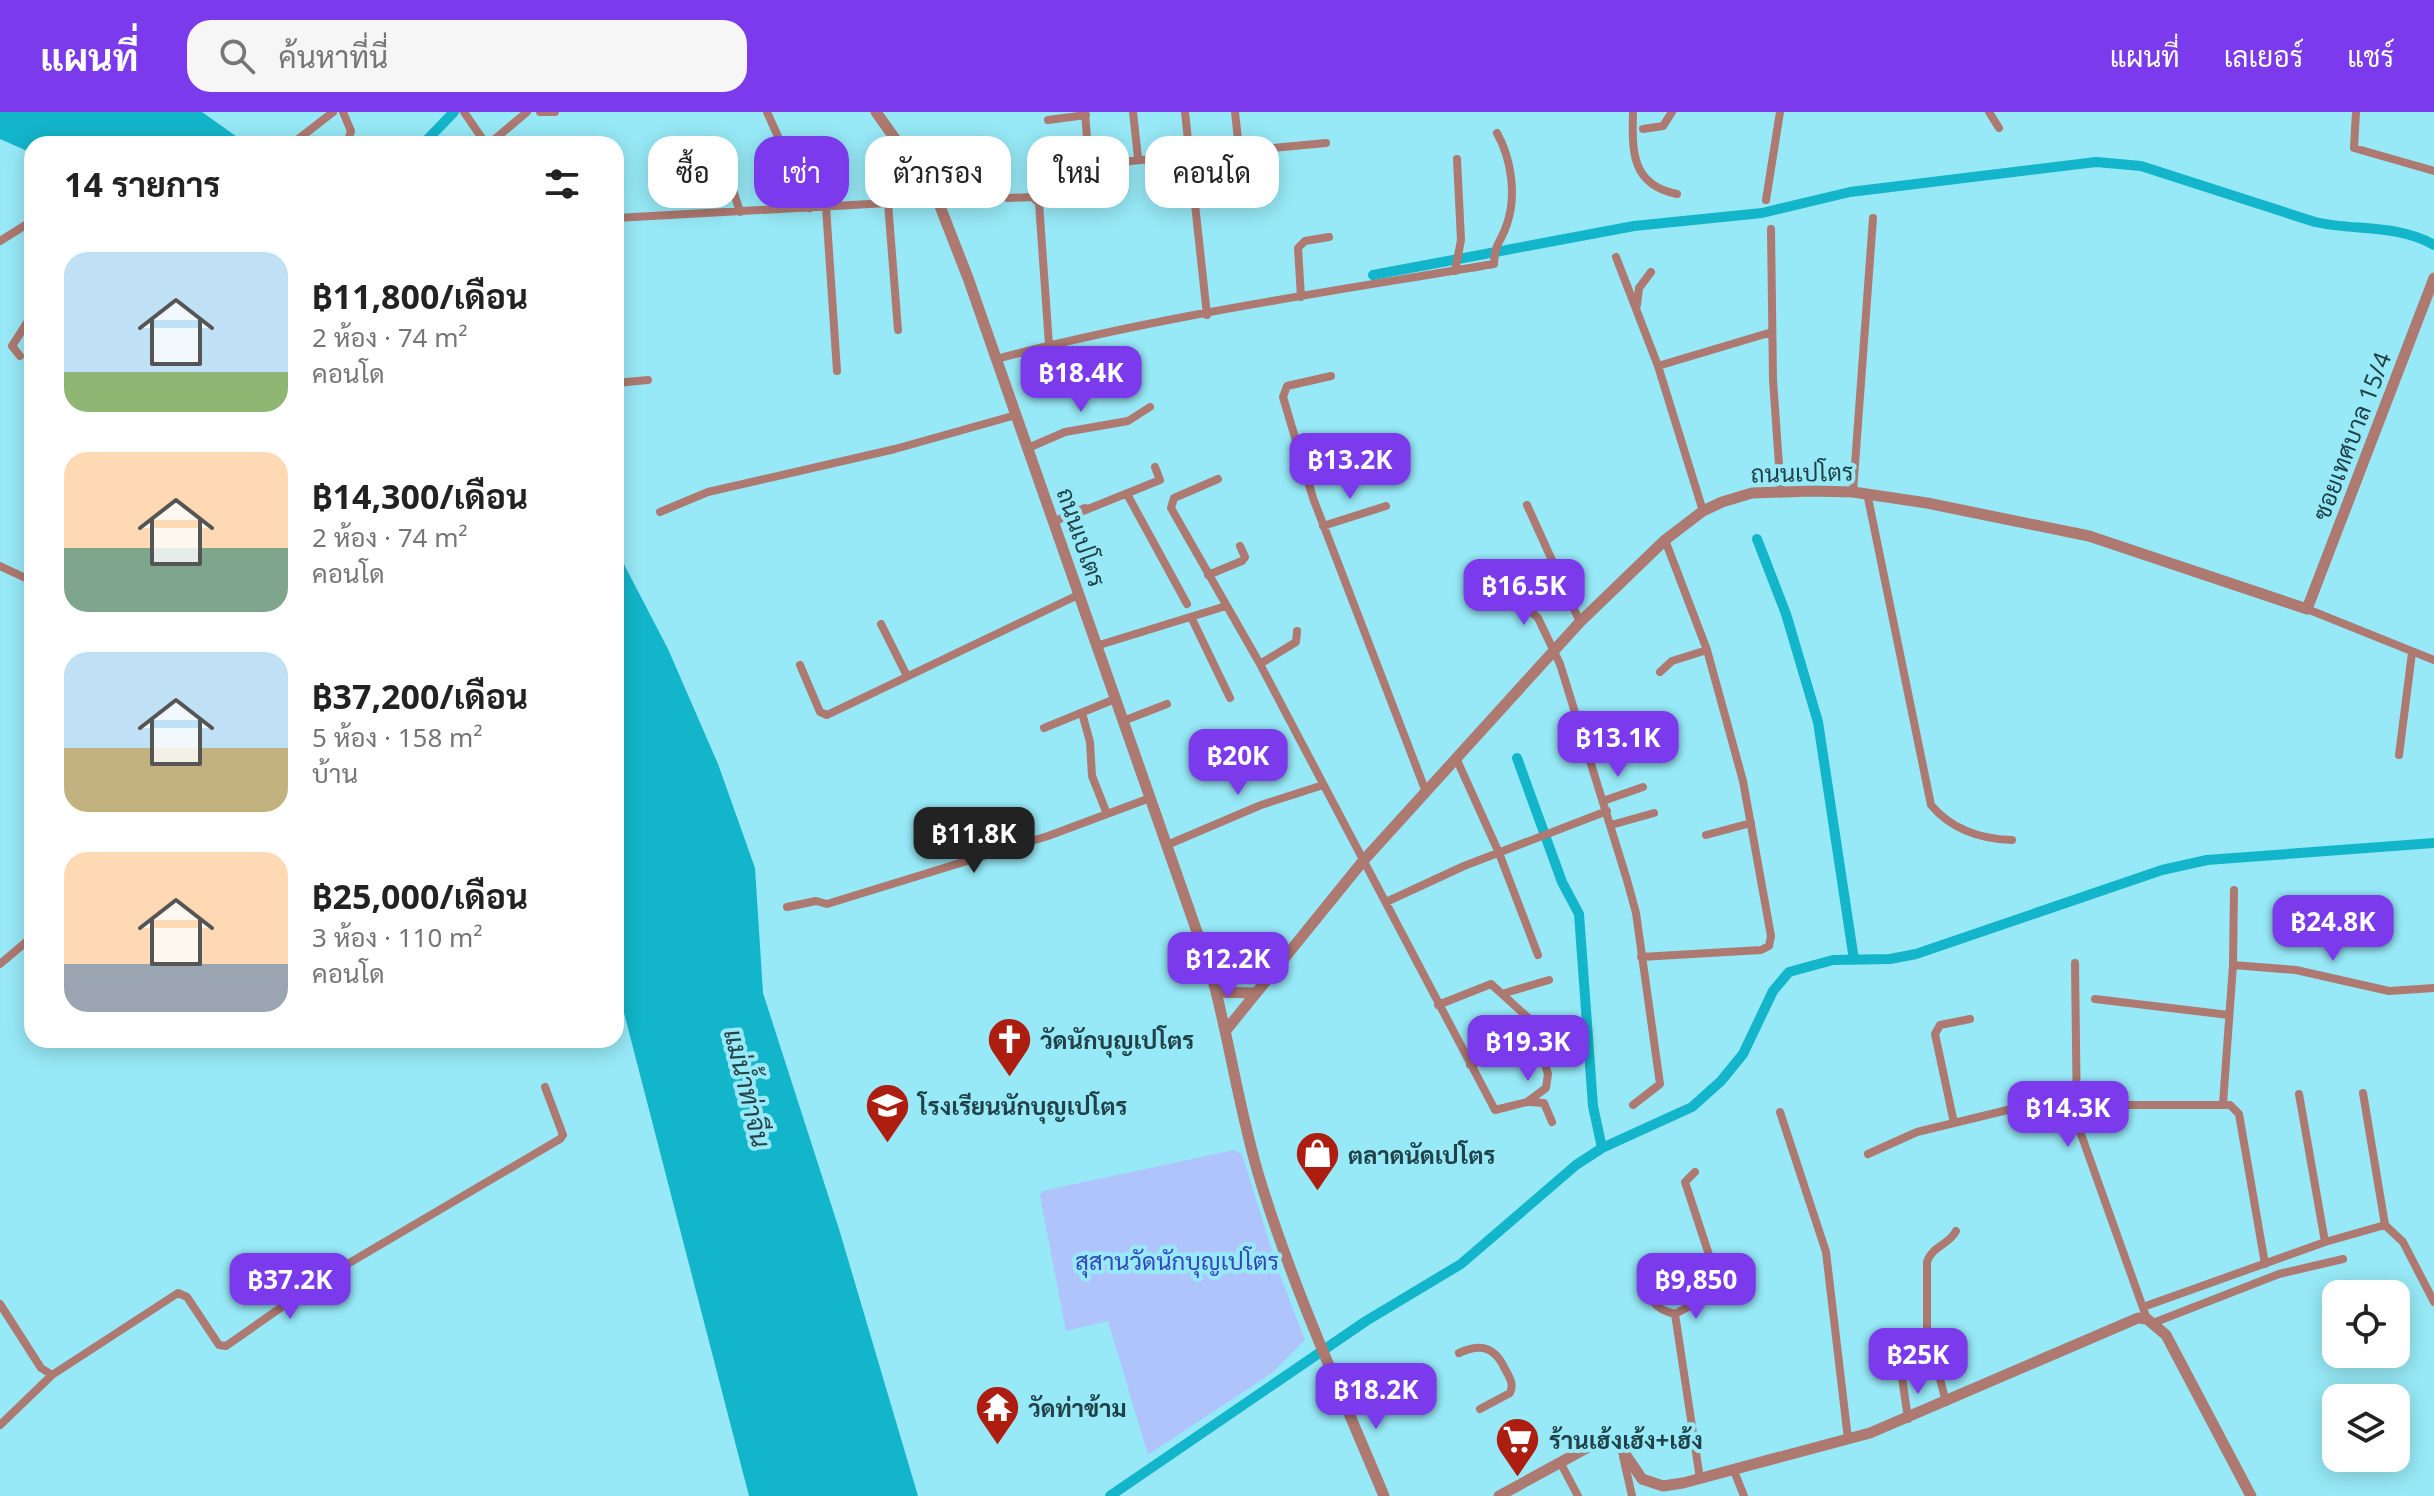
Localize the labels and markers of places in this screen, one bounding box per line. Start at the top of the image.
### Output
pin: ฿18.4K [1016,346,1146,414]
pin: ฿13.2K [1285,433,1415,501]
pin: ฿16.5K [1459,559,1589,627]
pin: ฿13.1K [1553,711,1683,779]
pin: ฿20K [1191,729,1285,797]
pin: ฿11.8K [909,807,1039,875]
pin: ฿24.8K [2268,895,2398,963]
pin: ฿12.2K [1163,932,1293,1000]
church icon: วัดนักบุญเปโตร [985,1015,1033,1078]
pin: ฿19.3K [1463,1015,1593,1083]
place label: วัดนักบุญเปโตร [1040,1023,1194,1058]
school or university icon: โรงเรียนนักบุญเปโตร [863,1081,911,1144]
pin: ฿14.3K [2003,1081,2133,1149]
place label: โรงเรียนนักบุญเปโตร [916,1089,1127,1124]
shop icon: ตลาดนัดเปโตร [1293,1130,1341,1193]
place label: ตลาดนัดเปโตร [1348,1138,1496,1171]
pin: ฿37.2K [225,1253,355,1321]
pin: ฿9,850 [1631,1253,1761,1321]
pin: ฿25K [1871,1328,1965,1396]
pin: ฿18.2K [1311,1363,1441,1431]
temple icon: วัดท่าข้าม [973,1383,1021,1446]
place label: วัดท่าข้าม [1028,1391,1127,1424]
supermarket icon: ร้านเฮ้งเฮ้ง+เฮ้ง [1494,1415,1542,1478]
place label: ร้านเฮ้งเฮ้ง+เฮ้ง [1549,1423,1703,1456]

